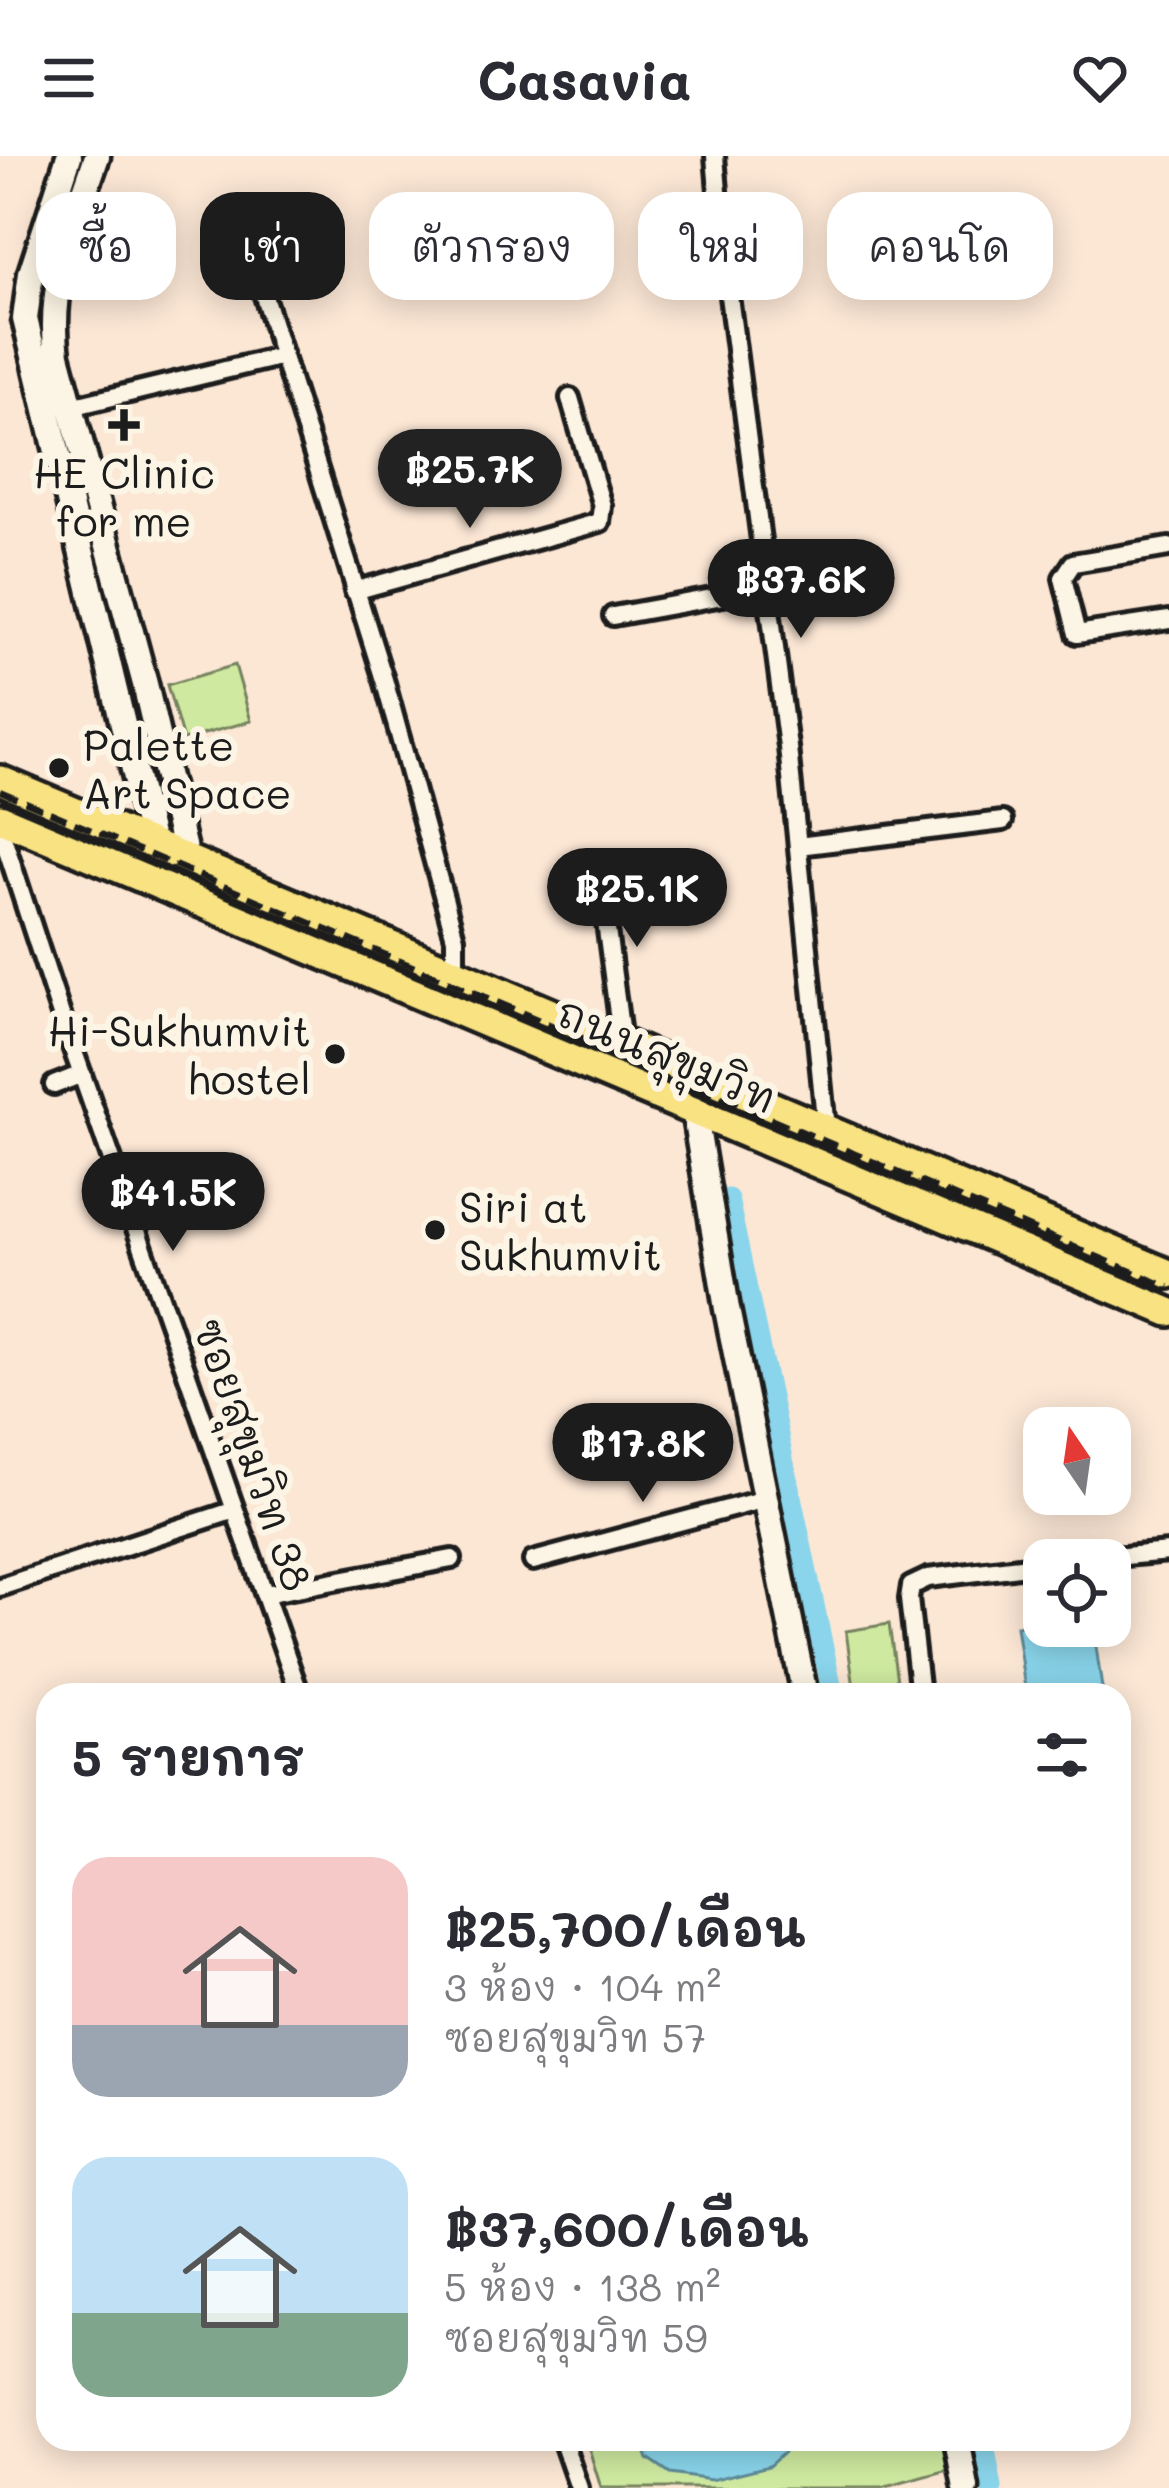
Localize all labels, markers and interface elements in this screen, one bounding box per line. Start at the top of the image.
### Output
text: Casavia [477,43,692,114]
icon: menu [36,45,102,111]
icon: heart [1067,45,1133,111]
chip: ซื้อ [36,192,176,300]
chip: เช่า [200,192,345,300]
chip: ตัวกรอง [369,192,614,300]
chip: ใหม่ [638,192,803,300]
chip: คอนโด [827,192,1053,300]
marker: HE Clinic for me [108,409,140,441]
pin: ฿25.7K [372,429,568,531]
text: ฿25.7K [405,442,535,493]
place label: HE Clinic for me [33,445,215,548]
pin: ฿37.6K [703,539,899,641]
text: ฿37.6K [735,552,867,603]
place label: Palette Art Space [83,717,292,820]
marker: Palette Art Space [46,755,72,781]
pin: ฿25.1K [539,848,735,950]
text: ฿25.1K [574,861,700,912]
street label: ถนนสุขุมวิท [546,983,785,1130]
place label: Hi-Sukhumvit hostel [48,1003,311,1106]
marker: Hi-Sukhumvit hostel [322,1041,348,1067]
pin: ฿41.5K [75,1152,271,1254]
text: ฿41.5K [109,1165,237,1216]
place label: Siri at Sukhumvit [459,1179,662,1282]
marker: Siri at Sukhumvit [422,1217,448,1243]
street label: ซอยสุขุมวิท 38 [176,1311,326,1599]
pin: ฿17.8K [545,1403,741,1505]
north arrow [1023,1407,1131,1515]
map controls [1023,1407,1131,1647]
text: ฿17.8K [579,1416,707,1467]
button: locate [1023,1539,1131,1647]
text: 5 รายการ [72,1722,305,1789]
icon: filters [1029,1722,1095,1788]
text: ฿25,700/เดือน [444,1893,805,1960]
icon: home [168,1905,312,2049]
text: 3 ห้อง · 104 m² [444,1960,721,2011]
text: ซอยสุขุมวิท 57 [444,2011,706,2062]
text: ฿37,600/เดือน [444,2193,809,2260]
icon: home [168,2205,312,2349]
text: 5 ห้อง · 138 m² [444,2260,721,2311]
text: ซอยสุขุมวิท 59 [444,2311,708,2362]

